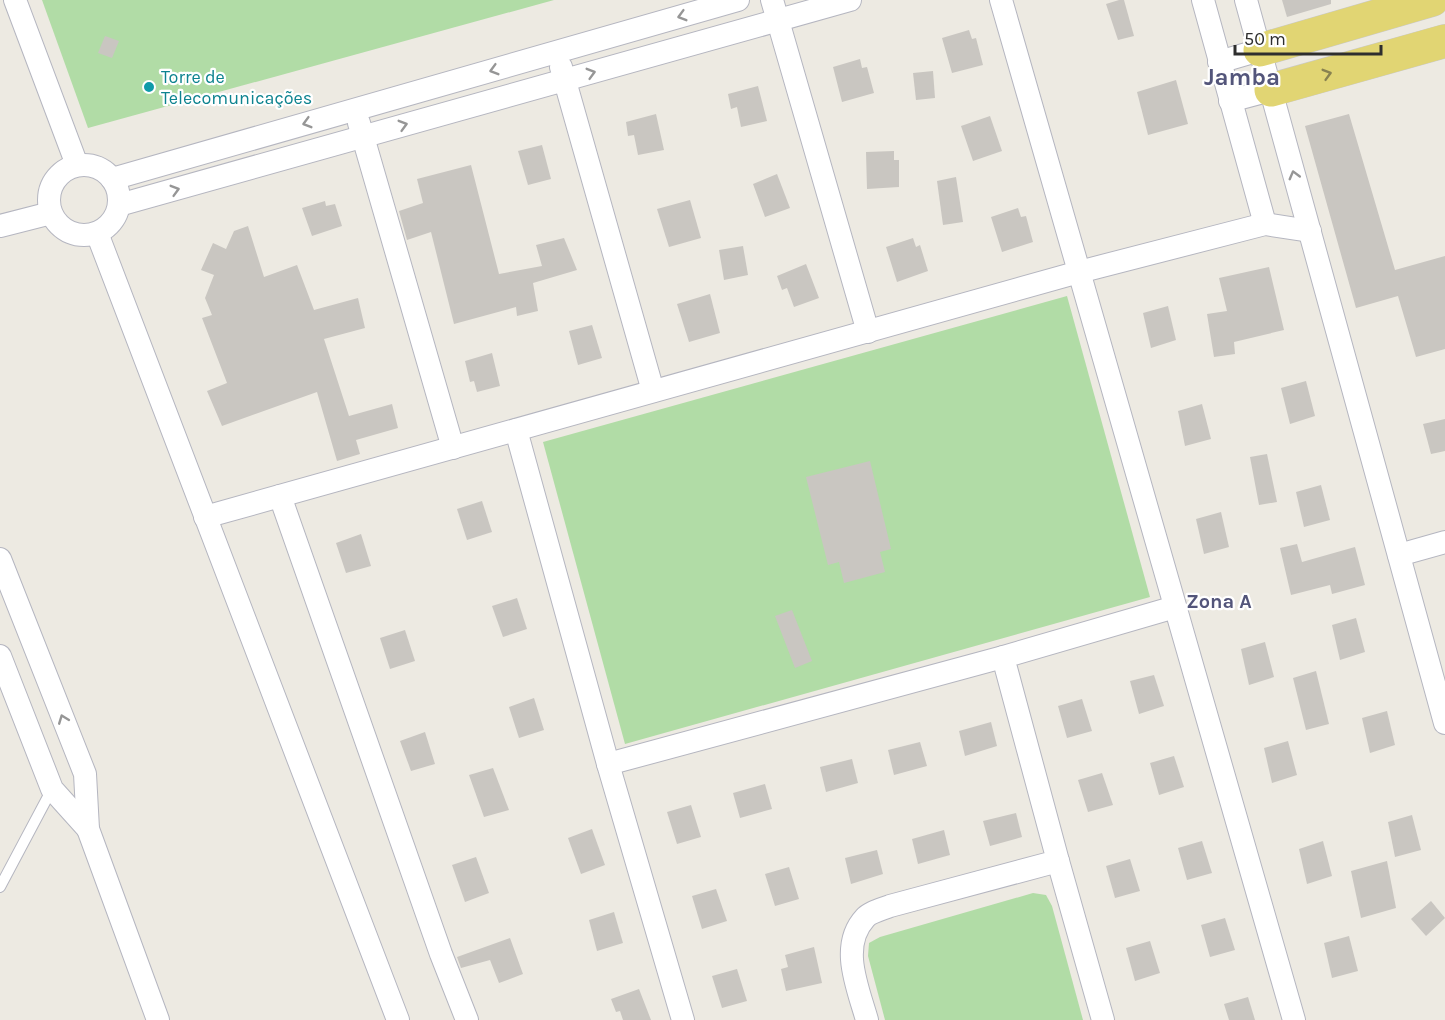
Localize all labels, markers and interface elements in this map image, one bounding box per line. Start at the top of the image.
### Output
one-way arrow [677,9,688,21]
scale bar [1235,18,1380,56]
text: 50 m [1244,28,1286,50]
one-way arrow [489,63,500,75]
district label: Jamba [1204,63,1280,91]
place label: Torre de Telecomunicações [161,66,312,109]
one-way arrow [585,68,596,80]
one-way arrow [1321,69,1332,81]
marker: Torre de Telecomunicações [142,80,156,94]
one-way arrow [302,116,313,128]
one-way arrow [398,120,408,133]
one-way arrow [1289,170,1301,181]
one-way arrow [170,184,180,197]
district label: Zona A [1186,590,1252,613]
one-way arrow [58,714,70,725]

